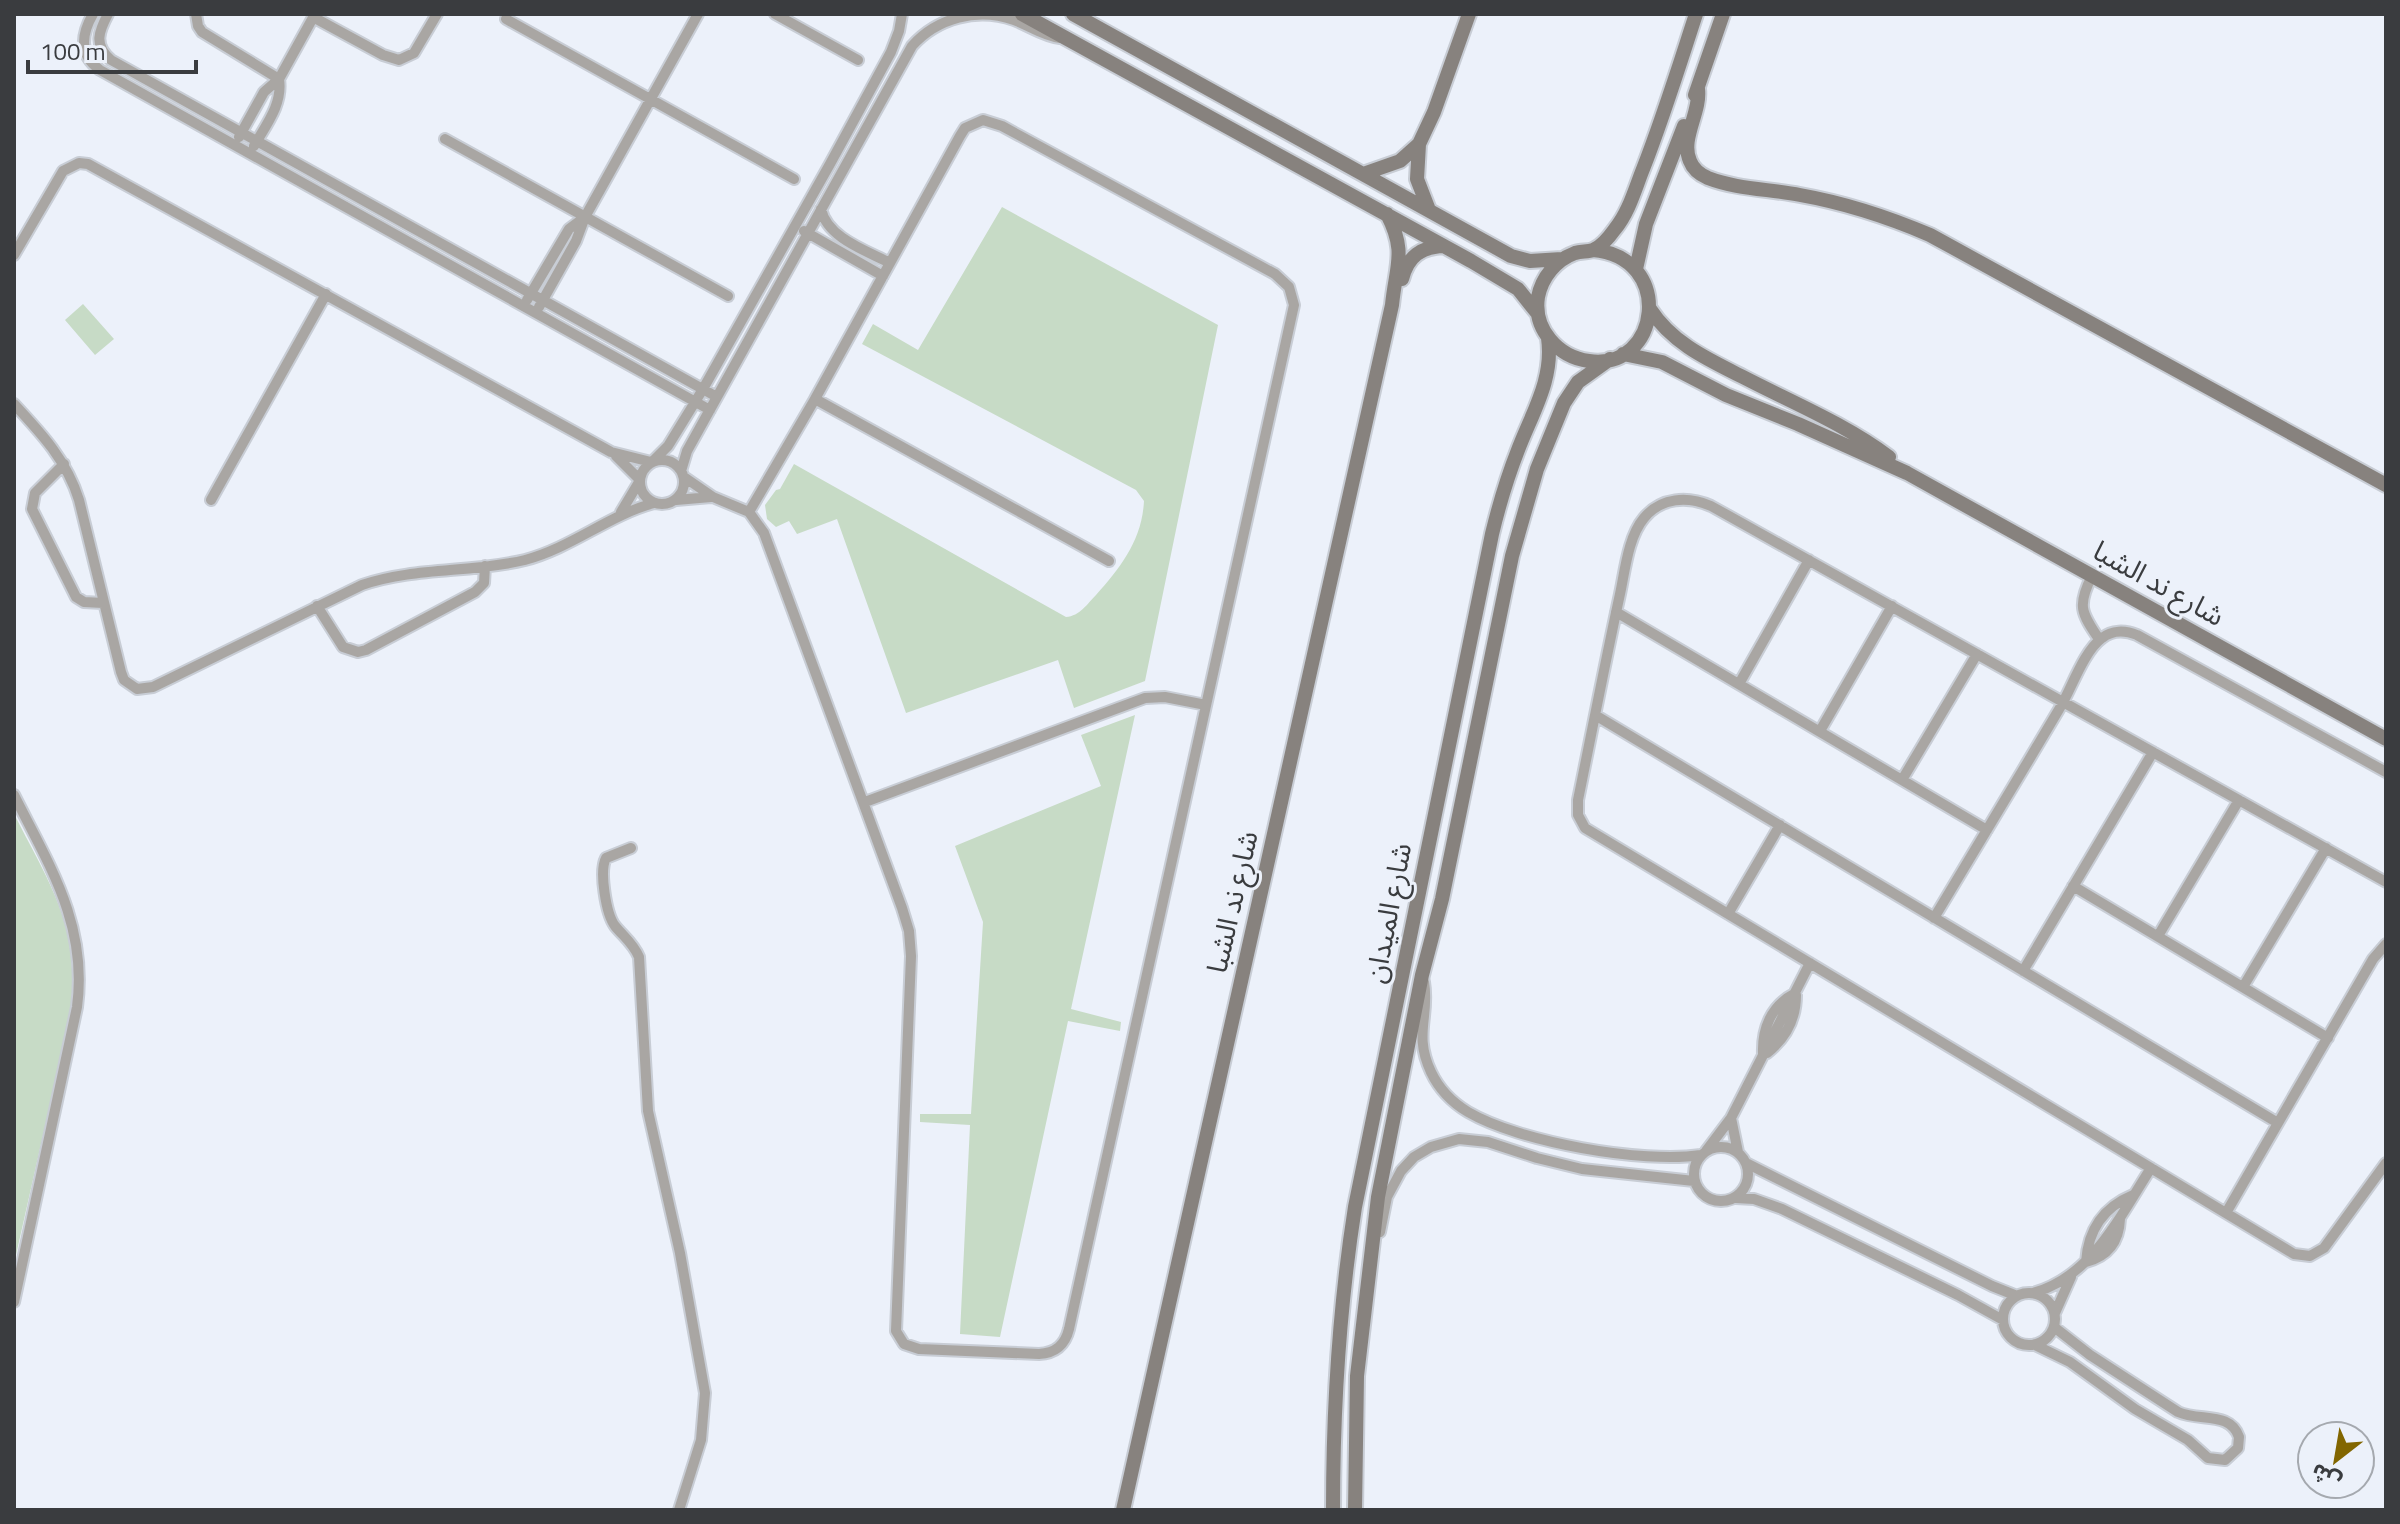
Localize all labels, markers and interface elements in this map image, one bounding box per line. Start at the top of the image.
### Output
scale bar [28,24,196,74]
text: 100 m [40,33,106,69]
street label: شارع ند الشبا [2085,529,2233,636]
street label: شارع ند الشبا [1194,826,1269,977]
street label: شارع الميدان [1353,839,1422,987]
north arrow [2296,1420,2376,1500]
text: ش [2304,1455,2347,1499]

